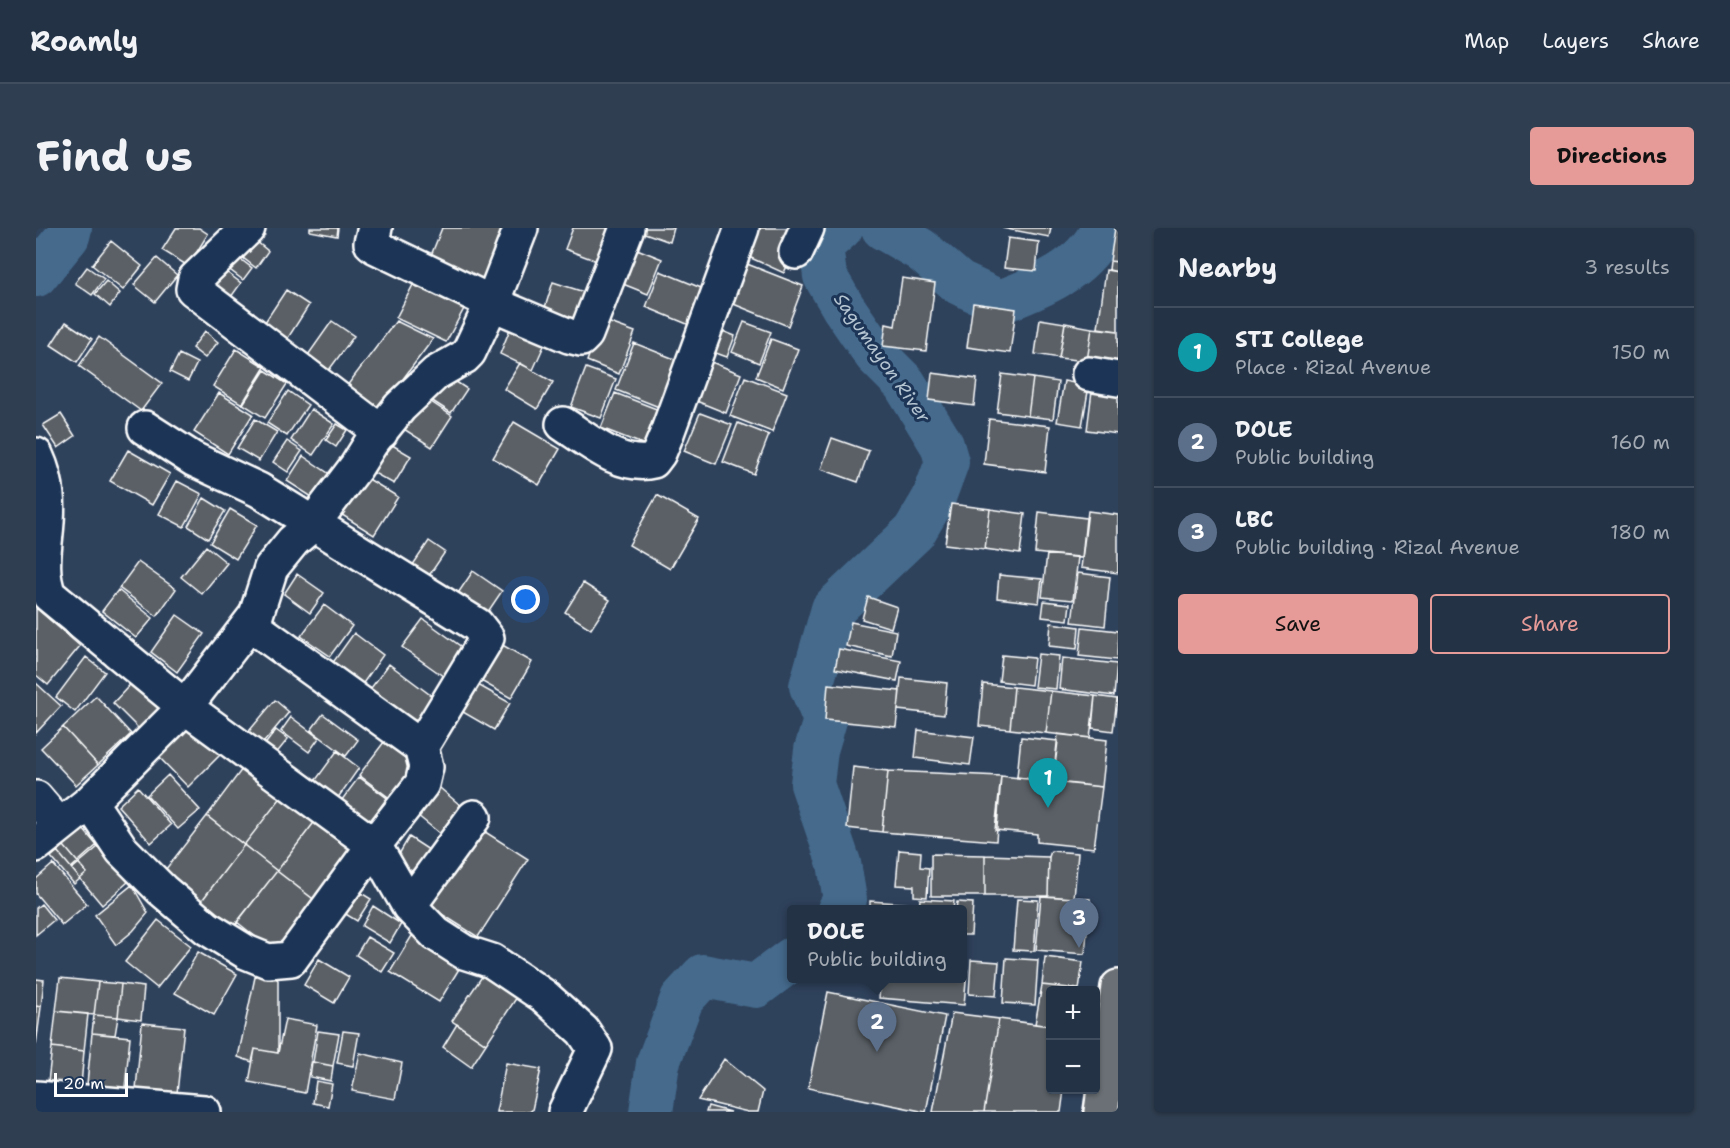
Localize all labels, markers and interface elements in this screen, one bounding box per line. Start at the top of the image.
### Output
text: Roamly [30,22,138,60]
text: Map [1464,27,1509,55]
text: Layers [1542,27,1609,55]
text: Share [1642,27,1700,55]
button: Directions [1530,127,1694,185]
text: Find us [36,128,193,184]
text: Nearby [1178,250,1277,285]
text: 3 results [1584,254,1670,280]
water label: Sagumayon River [828,289,936,428]
text: STI College [1235,325,1364,354]
text: 1 [1193,339,1202,365]
text: 150 m [1612,339,1670,365]
text: Place · Rizal Avenue [1235,354,1431,380]
text: DOLE [1235,415,1293,444]
text: 2 [1191,429,1205,455]
text: 160 m [1611,429,1670,455]
text: Public building [1235,444,1374,470]
text: LBC [1235,505,1274,534]
text: 3 [1191,519,1205,545]
text: 180 m [1610,519,1670,545]
text: Public building · Rizal Avenue [1235,534,1520,560]
your location [511,585,540,614]
button: Save [1178,594,1418,654]
button: Share [1430,594,1670,654]
pin: 1 [1028,758,1068,808]
pin: 3 [1060,898,1098,948]
popup [787,905,967,983]
text: DOLE [807,917,865,946]
text: Public building [807,946,947,972]
map controls [1046,986,1100,1094]
button: + [1046,986,1100,1040]
pin: 2 [858,1002,896,1052]
button: − [1046,1040,1100,1094]
scale bar [54,1070,128,1098]
text: 20 m [63,1073,104,1094]

